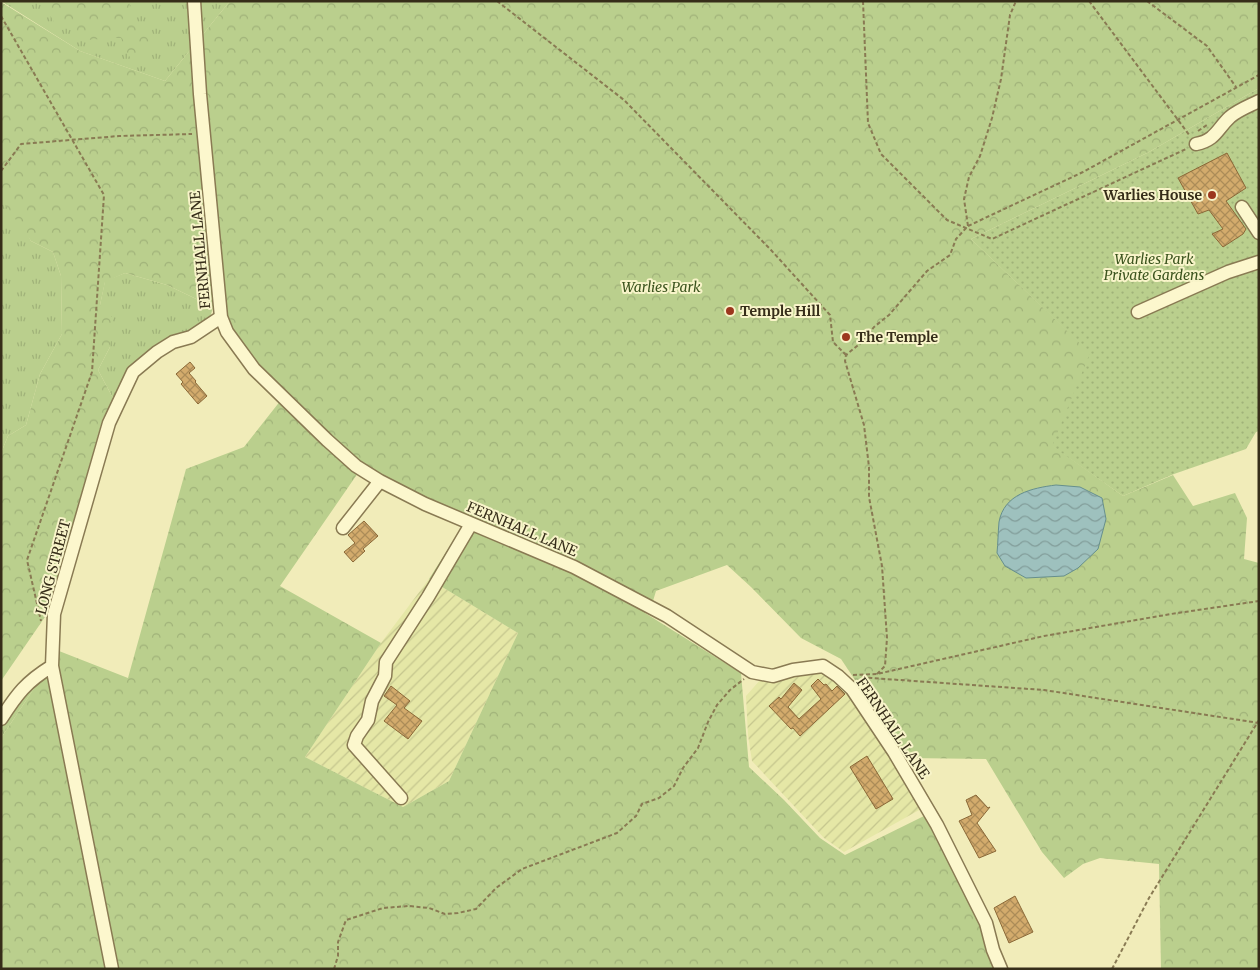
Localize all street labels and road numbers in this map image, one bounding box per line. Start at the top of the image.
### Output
street label: FERNHALL LANE [186,190,214,310]
street label: FERNHALL LANE [464,498,580,560]
street label: LONG STREET [32,517,74,617]
street label: FERNHALL LANE [852,674,934,782]

